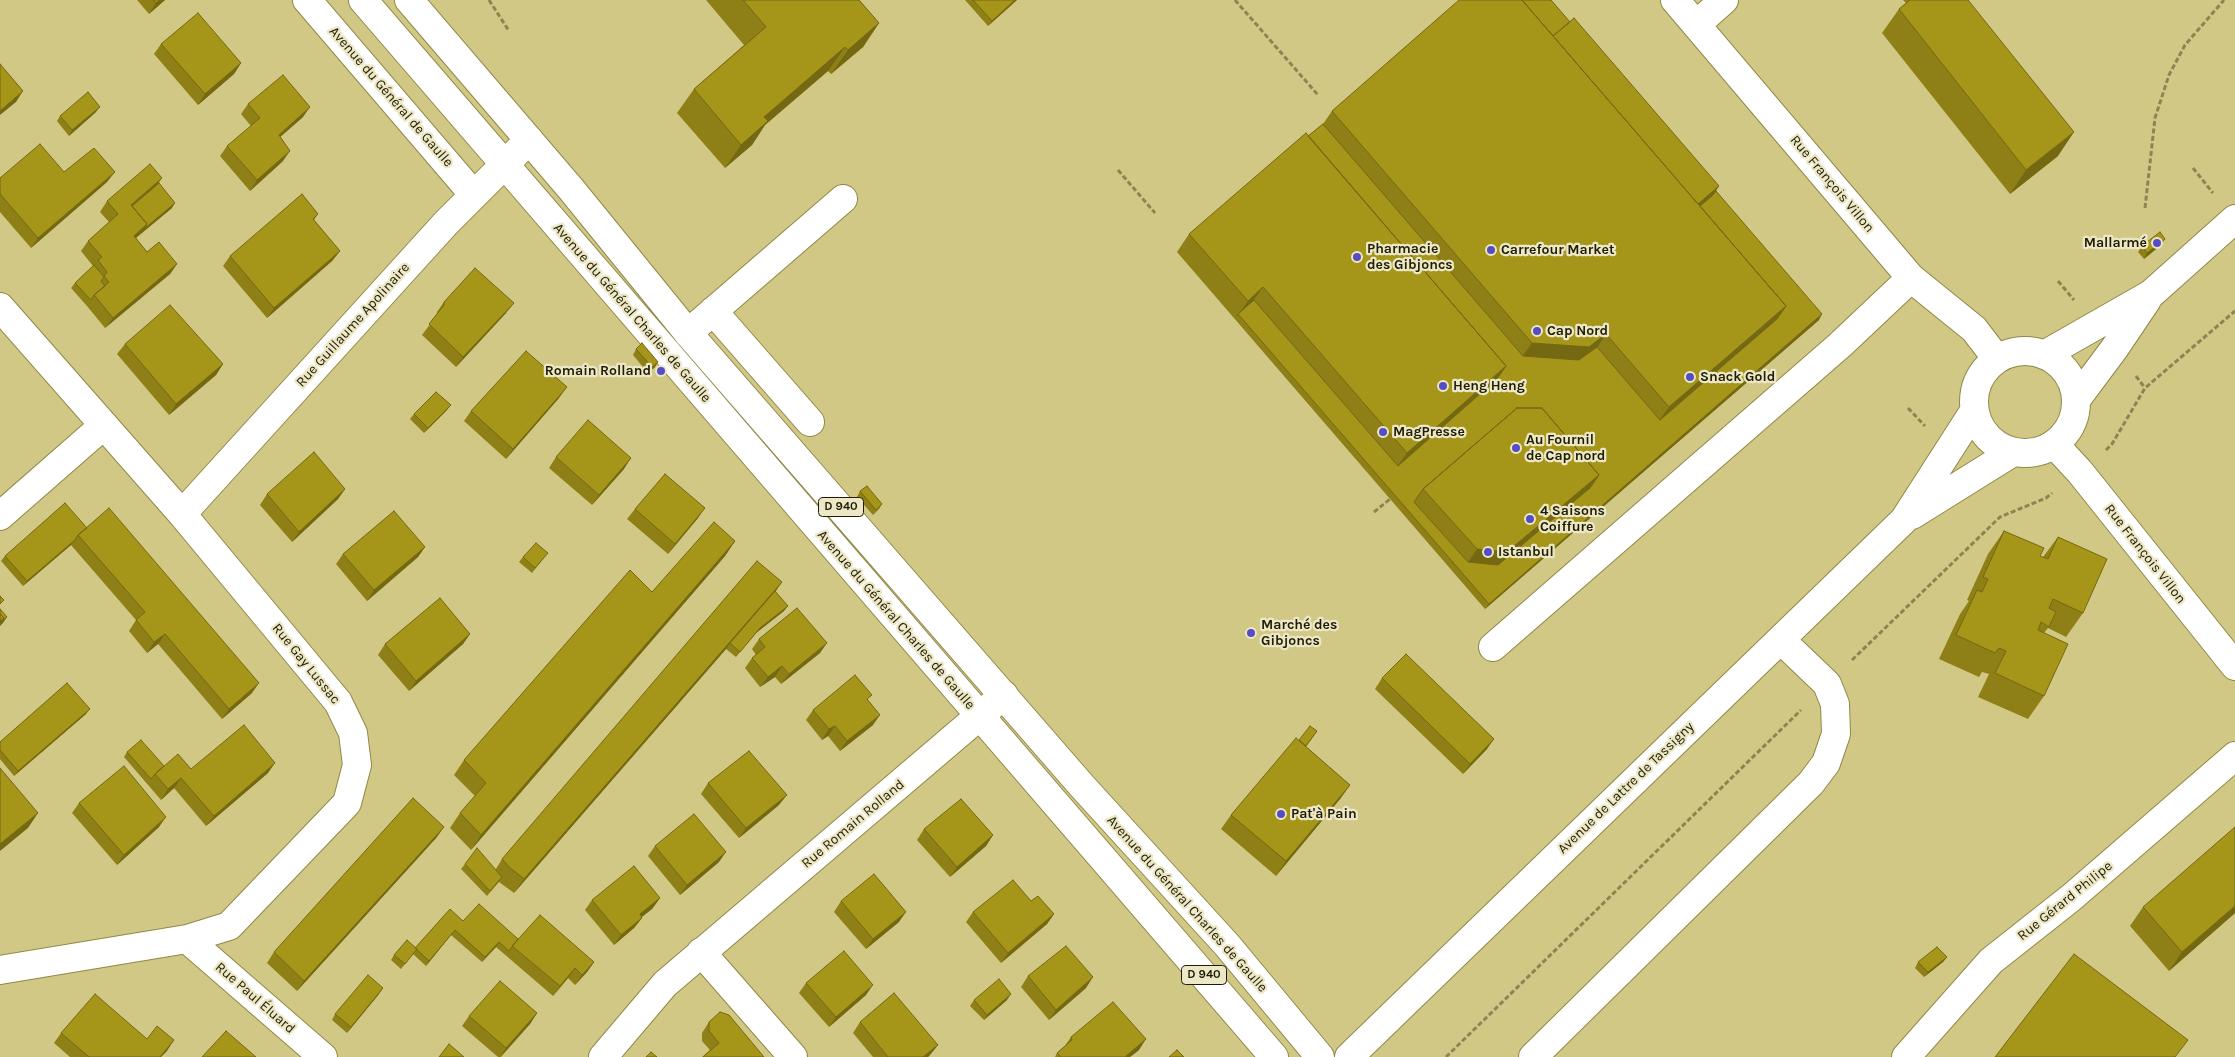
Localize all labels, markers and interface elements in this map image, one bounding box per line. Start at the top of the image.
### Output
street label: Avenue du Général de Gaulle [325,23,457,171]
street label: Rue François Villon [1786,132,1878,236]
street label: Avenue du Général Charles de Gaulle [550,220,714,406]
place label: Mallarmé [2084,235,2147,251]
marker: Mallarmé [2151,237,2163,249]
place label: Pharmacie des Gibjoncs [1367,241,1453,274]
place label: Carrefour Market [1501,242,1615,258]
marker: Carrefour Market [1485,244,1497,256]
marker: Pharmacie des Gibjoncs [1351,251,1363,263]
street label: Rue Guillaume Apolinaire [293,259,413,391]
place label: Cap Nord [1547,323,1608,339]
marker: Cap Nord [1531,325,1543,337]
place label: Romain Rolland [545,363,651,379]
marker: Romain Rolland [655,365,667,377]
place label: Snack Gold [1700,369,1775,385]
marker: Snack Gold [1684,371,1696,383]
place label: Heng Heng [1453,378,1525,394]
marker: Heng Heng [1437,380,1449,392]
place label: MagPresse [1393,424,1465,440]
marker: MagPresse [1377,426,1389,438]
place label: Au Fournil de Cap nord [1526,432,1605,464]
marker: Au Fournil de Cap nord [1510,442,1522,454]
road number: D 940 [818,498,864,516]
street label: Rue François Villon [2101,501,2189,607]
place label: 4 Saisons Coiffure [1540,503,1605,536]
marker: 4 Saisons Coiffure [1524,513,1536,525]
street label: Avenue du Général Charles de Gaulle [814,527,978,713]
place label: Istanbul [1498,544,1554,560]
marker: Istanbul [1482,546,1494,558]
place label: Marché des Gibjoncs [1261,617,1337,650]
street label: Rue Gay Lussac [268,620,344,708]
marker: Marché des Gibjoncs [1245,627,1257,639]
street label: Avenue de Lattre de Tassigny [1554,719,1698,857]
street label: Rue Romain Rolland [798,776,908,872]
place label: Pat'à Pain [1291,806,1357,822]
marker: Pat'à Pain [1275,808,1287,820]
street label: Avenue du Général Charles de Gaulle [1103,812,1271,996]
street label: Rue Gérard Philipe [2014,858,2116,944]
street label: Rue Paul Éluard [212,959,298,1037]
road number: D 940 [1182,966,1226,984]

